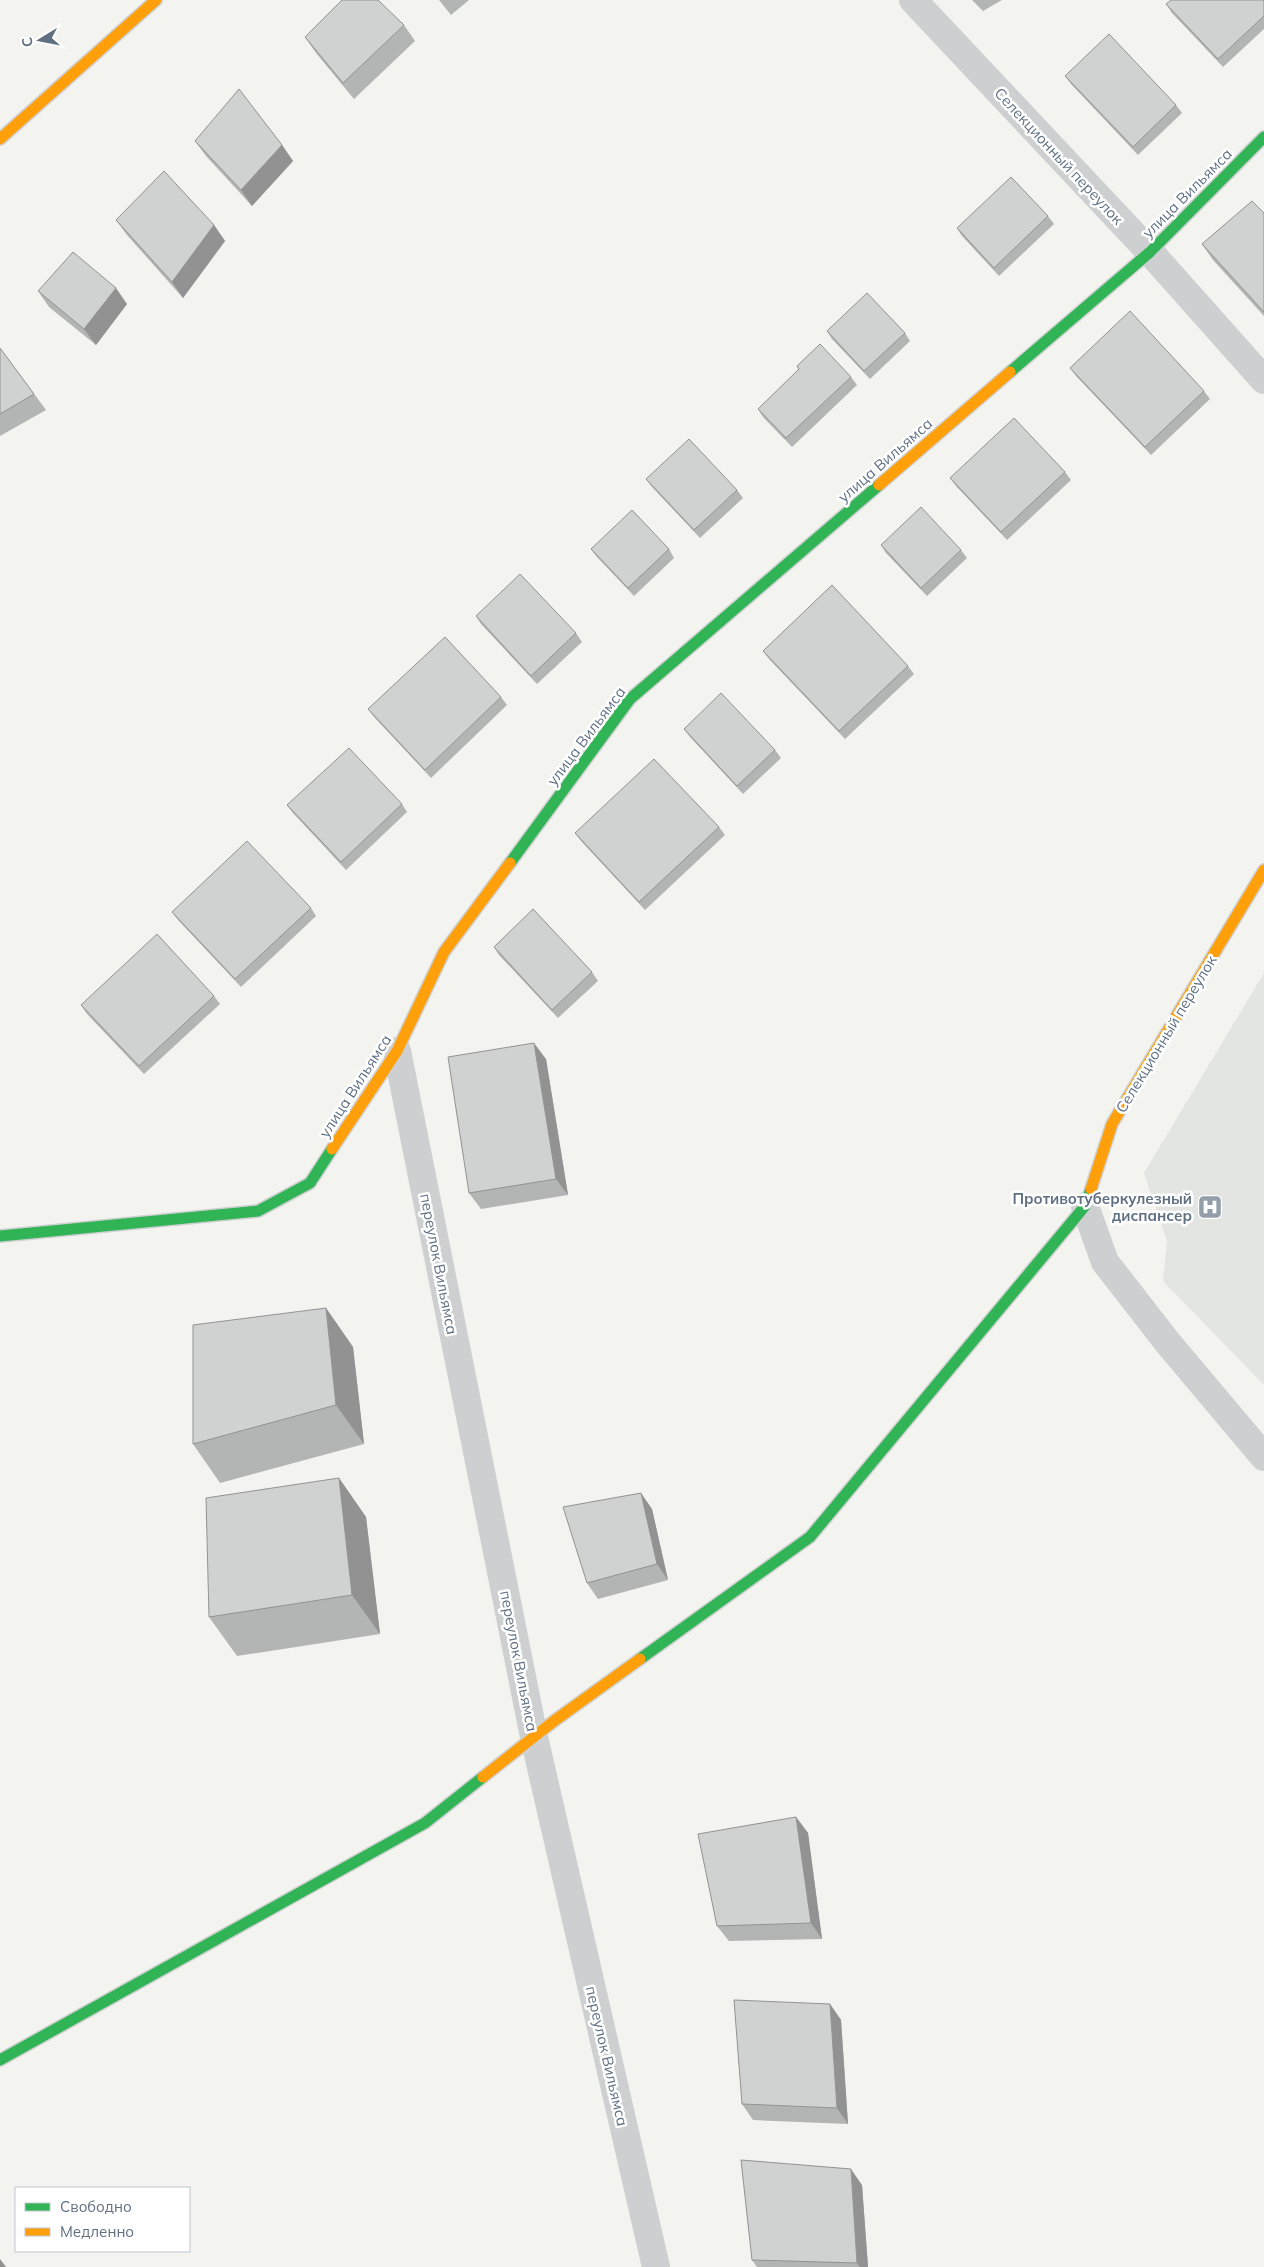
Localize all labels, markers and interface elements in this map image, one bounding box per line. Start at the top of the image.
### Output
north arrow [15,15,65,65]
text: С [18,36,37,49]
street label: Селекционный переулок [991,84,1128,229]
street label: улица Вильямса [1138,144,1236,242]
street label: улица Вильямса [834,414,936,506]
street label: улица Вильямса [543,683,629,789]
street label: Селекционный переулок [1111,951,1221,1116]
street label: улица Вильямса [315,1031,395,1141]
place label: Противотуберкулезный диспансер [1013,1189,1192,1225]
street label: переулок Вильямса [416,1192,462,1336]
hospital icon: Противотуберкулезный диспансер [1197,1194,1223,1220]
street label: переулок Вильямса [496,1589,542,1733]
street label: переулок Вильямса [582,1984,632,2128]
legend [15,2187,190,2252]
text: Свободно [60,2197,132,2216]
text: Медленно [60,2222,134,2241]

